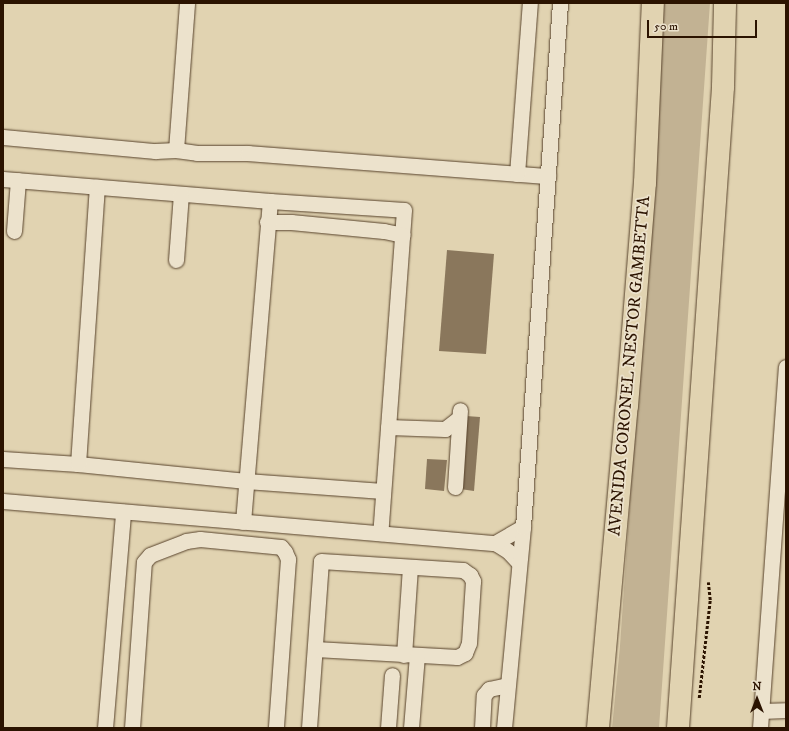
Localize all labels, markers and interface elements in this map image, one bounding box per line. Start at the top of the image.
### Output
scale bar [649,12,759,38]
text: 50 m [654,19,678,34]
street label: AVENIDA CORONEL NESTOR GAMBETTA [605,195,655,537]
north arrow [737,679,777,719]
text: N [752,680,762,694]

